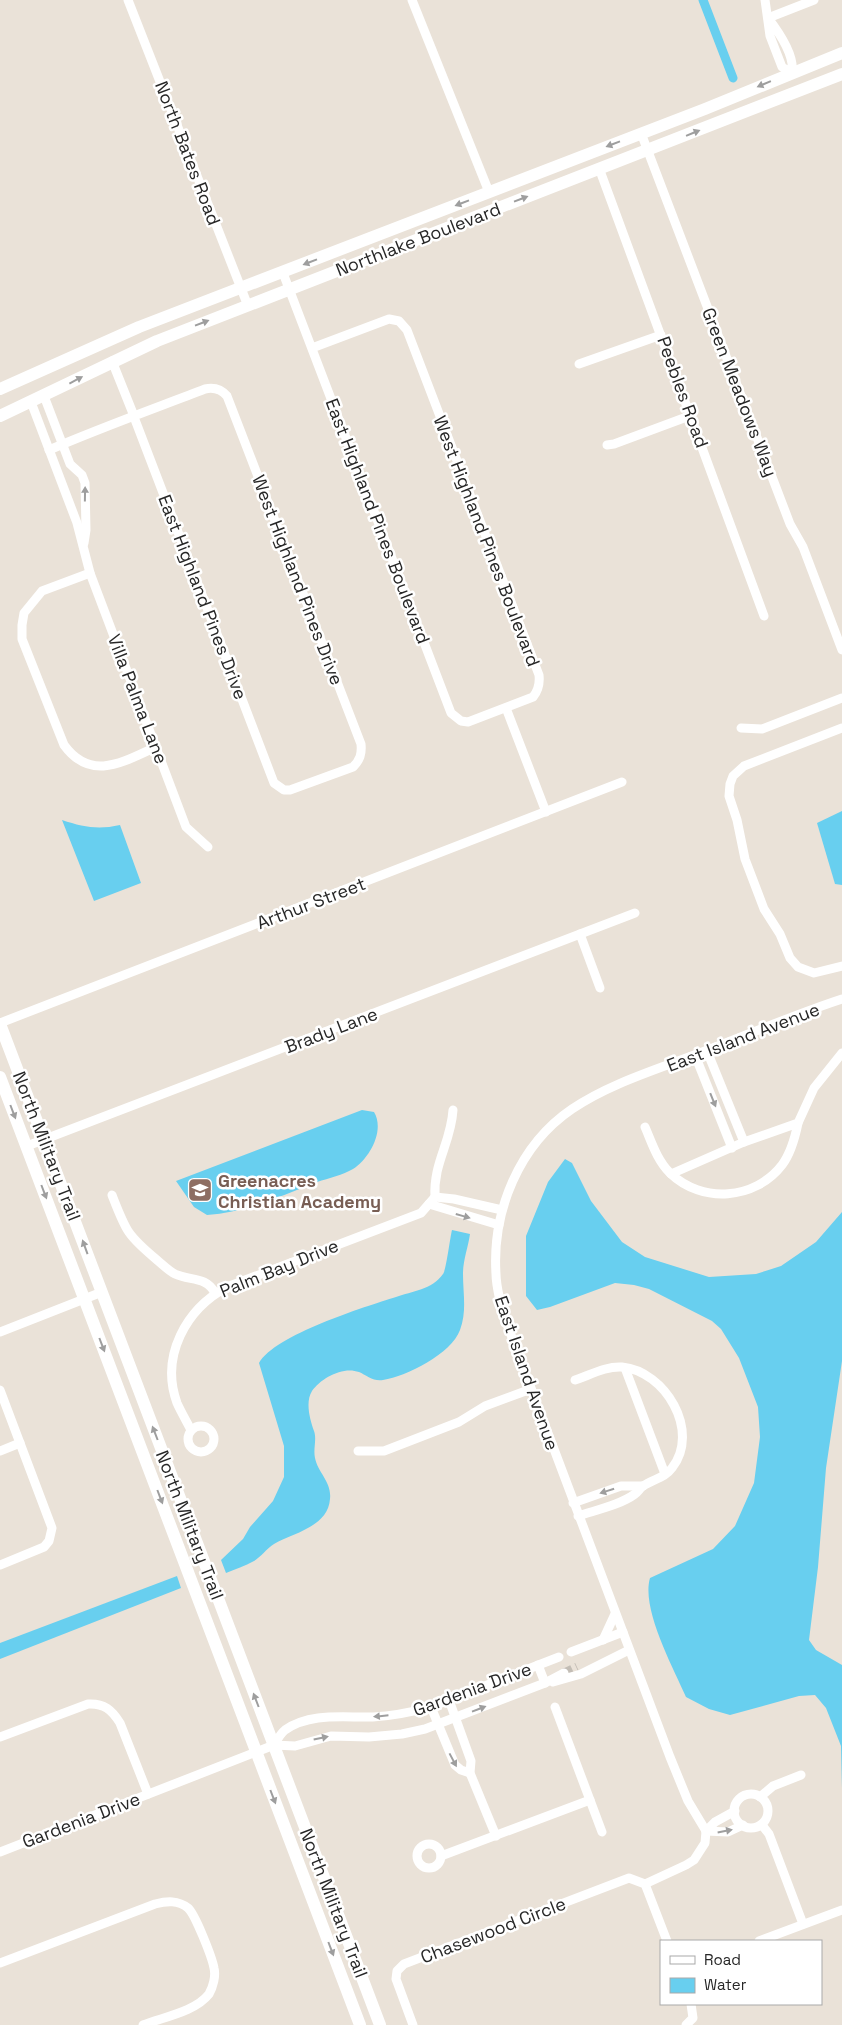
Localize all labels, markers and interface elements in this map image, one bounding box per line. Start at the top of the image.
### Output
street label: North Bates Road [150,78,226,228]
one-way arrow [756,80,771,88]
one-way arrow [686,129,701,137]
one-way arrow [605,140,620,148]
one-way arrow [514,195,529,203]
street label: Northlake Boulevard [332,197,504,281]
one-way arrow [455,199,469,207]
one-way arrow [303,259,318,266]
street label: Green Meadows Way [697,304,783,480]
one-way arrow [195,319,210,326]
street label: Peebles Road [652,333,714,451]
one-way arrow [68,376,83,384]
street label: East Highland Pines Boulevard [320,395,436,647]
street label: West Highland Pines Boulevard [428,412,546,670]
street label: West Highland Pines Drive [247,472,349,688]
one-way arrow [81,486,89,502]
street label: East Highland Pines Drive [153,491,253,703]
street label: Villa Palma Lane [103,631,173,767]
street label: Arthur Street [253,872,369,934]
street label: East Island Avenue [663,997,823,1077]
street label: Brady Lane [281,1002,381,1058]
street label: North Military Trail [8,1068,86,1224]
one-way arrow [709,1093,717,1108]
one-way arrow [10,1105,18,1119]
place label: Greenacres Christian Academy [218,1169,381,1213]
school or university icon: Greenacres Christian Academy [187,1177,213,1203]
one-way arrow [40,1185,48,1200]
one-way arrow [456,1212,471,1220]
street label: Palm Bay Drive [216,1234,342,1302]
one-way arrow [81,1239,88,1254]
street label: East Island Avenue [490,1293,564,1453]
one-way arrow [99,1337,106,1352]
one-way arrow [151,1426,159,1440]
street label: North Military Trail [151,1447,229,1603]
one-way arrow [599,1487,614,1495]
one-way arrow [156,1489,164,1504]
street label: Gardenia Drive [410,1657,534,1721]
one-way arrow [252,1692,259,1707]
one-way arrow [472,1705,487,1713]
one-way arrow [372,1712,388,1720]
one-way arrow [314,1734,329,1742]
one-way arrow [449,1752,457,1767]
street label: Gardenia Drive [19,1787,143,1853]
one-way arrow [270,1790,278,1805]
street label: North Military Trail [295,1825,373,1981]
one-way arrow [717,1827,732,1835]
street label: Chasewood Circle [417,1892,569,1968]
legend [660,1940,822,2005]
one-way arrow [327,1942,335,1957]
text: Road [704,1950,741,1969]
text: Water [704,1975,747,1994]

